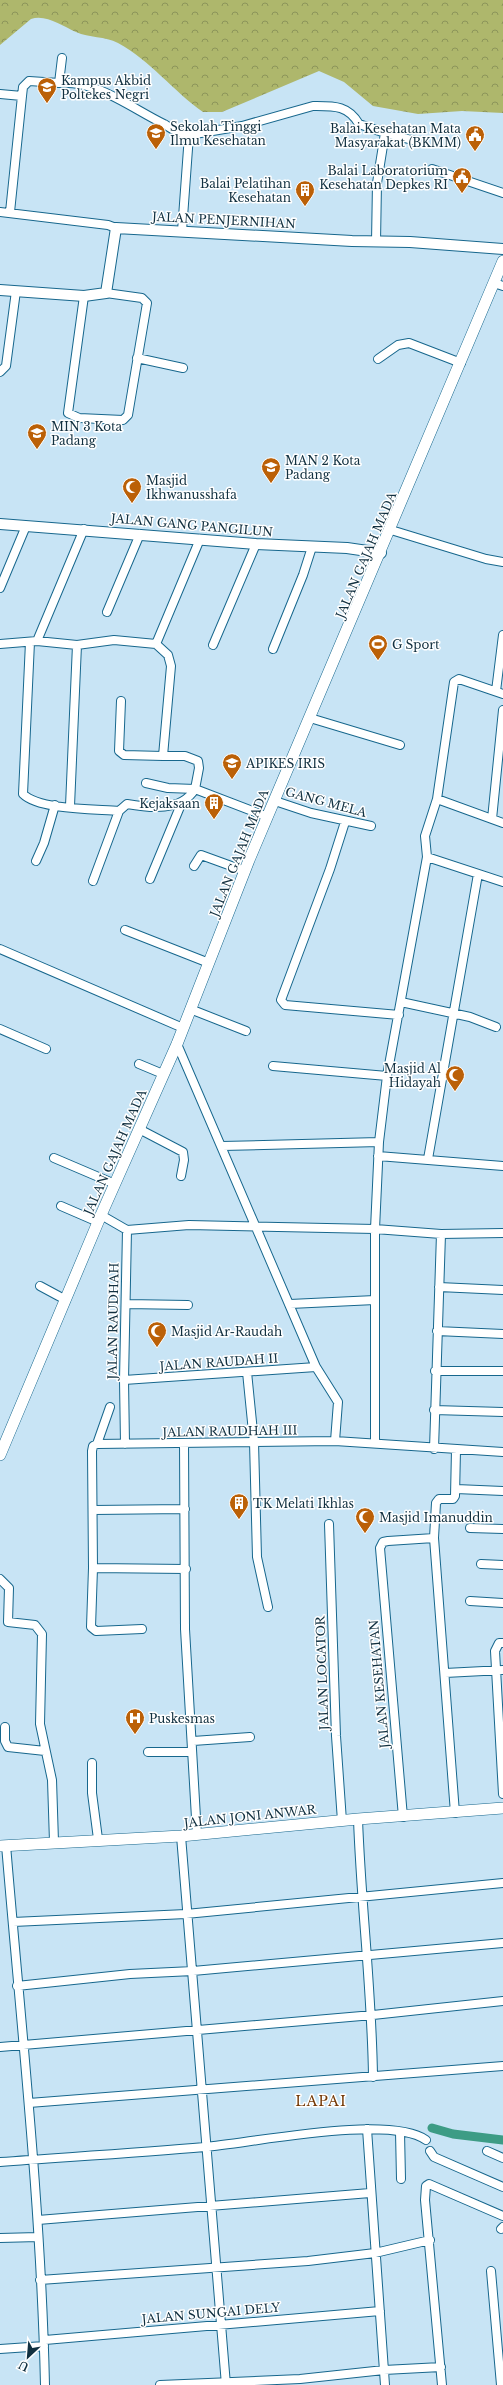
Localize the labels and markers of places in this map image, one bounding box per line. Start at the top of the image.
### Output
place label: Kampus Akbid Poltekes Negri [61,73,151,102]
school or university icon: Kampus Akbid Poltekes Negri [36,76,58,104]
place label: Sekolah Tinggi Ilmu Kesehatan [170,119,266,148]
place label: Balai Kesehatan Mata Masyarakat (BKMM) [330,121,461,150]
school or university icon: Sekolah Tinggi Ilmu Kesehatan [145,122,167,150]
public building icon: Balai Kesehatan Mata Masyarakat (BKMM) [464,124,486,152]
place label: Balai Laboratorium Kesehatan Depkes RI [319,163,448,192]
public building icon: Balai Laboratorium Kesehatan Depkes RI [451,166,473,194]
place label: Balai Pelatihan Kesehatan [200,176,291,205]
building icon: Balai Pelatihan Kesehatan [294,179,316,207]
place label: MIN 3 Kota Padang [51,419,123,448]
school or university icon: MIN 3 Kota Padang [26,422,48,450]
place label: MAN 2 Kota Padang [285,453,361,482]
school or university icon: MAN 2 Kota Padang [260,456,282,484]
place label: Masjid Ikhwanusshafa [146,473,237,502]
mosque icon: Masjid Ikhwanusshafa [121,476,143,504]
sports icon: G Sport [367,633,389,661]
place label: G Sport [392,637,440,652]
school or university icon: APIKES IRIS [221,752,243,780]
place label: APIKES IRIS [245,756,325,771]
building icon: Kejaksaan [203,792,225,820]
place label: Kejaksaan [139,796,200,811]
place label: Masjid Al Hidayah [384,1061,441,1090]
mosque icon: Masjid Al Hidayah [444,1064,466,1092]
mosque icon: Masjid Ar-Raudah [146,1320,168,1348]
place label: Masjid Ar-Raudah [171,1324,282,1339]
building icon: TK Melati Ikhlas [228,1492,250,1520]
place label: TK Melati Ikhlas [253,1496,354,1511]
mosque icon: Masjid Imanuddin [354,1506,376,1534]
place label: Masjid Imanuddin [379,1510,493,1525]
hospital icon: Puskesmas [124,1707,146,1735]
place label: Puskesmas [149,1711,215,1726]

